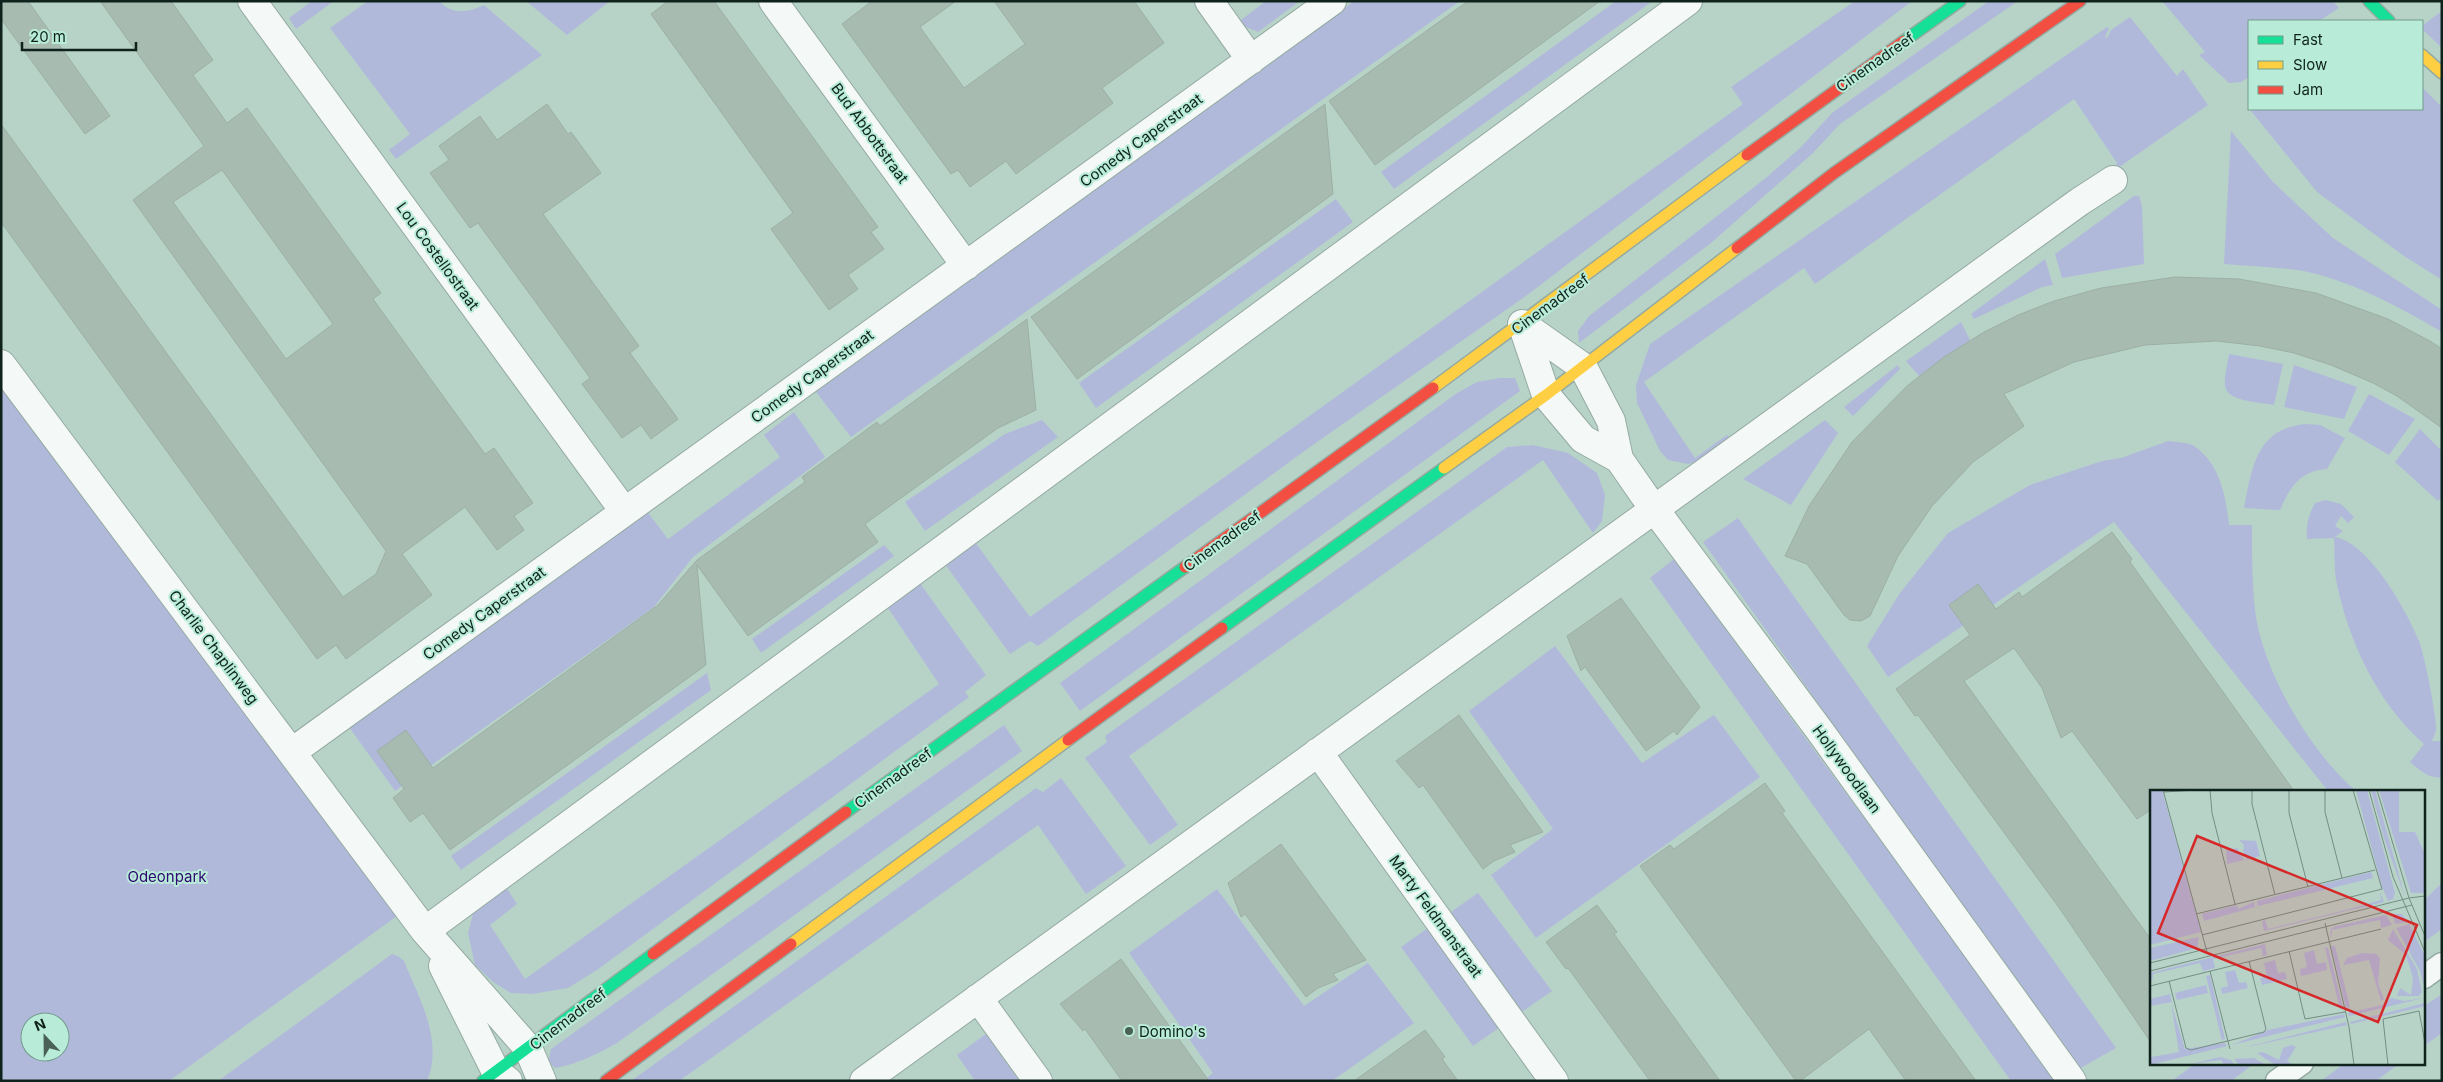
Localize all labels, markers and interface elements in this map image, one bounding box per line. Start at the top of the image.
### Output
scale bar [22,20,136,52]
legend [2248,20,2423,110]
text: 20 m [30,27,66,46]
street label: Cinemadreef [1832,28,1918,96]
text: Fast [2293,30,2323,49]
text: Slow [2293,55,2327,74]
street label: Bud Abbottstraat [827,79,913,187]
text: Jam [2293,80,2323,99]
street label: Comedy Caperstraat [1076,89,1206,191]
street label: Lou Costellostraat [393,198,483,314]
street label: Cinemadreef [1507,269,1593,339]
street label: Comedy Caperstraat [747,325,877,427]
street label: Cinemadreef [1179,506,1265,576]
street label: Comedy Caperstraat [419,562,549,664]
street label: Charlie Chaplinweg [165,586,263,708]
street label: Hollywoodlaan [1809,721,1885,817]
street label: Cinemadreef [850,743,936,813]
inset map [2150,790,2426,1064]
street label: Marty Feldmanstraat [1385,851,1487,981]
park label: Odeonpark [127,867,207,886]
street label: Cinemadreef [526,984,611,1054]
north arrow [20,1012,70,1062]
text: N [32,1015,48,1034]
place label: Domino's [1139,1022,1206,1041]
marker: Domino's [1123,1025,1135,1037]

